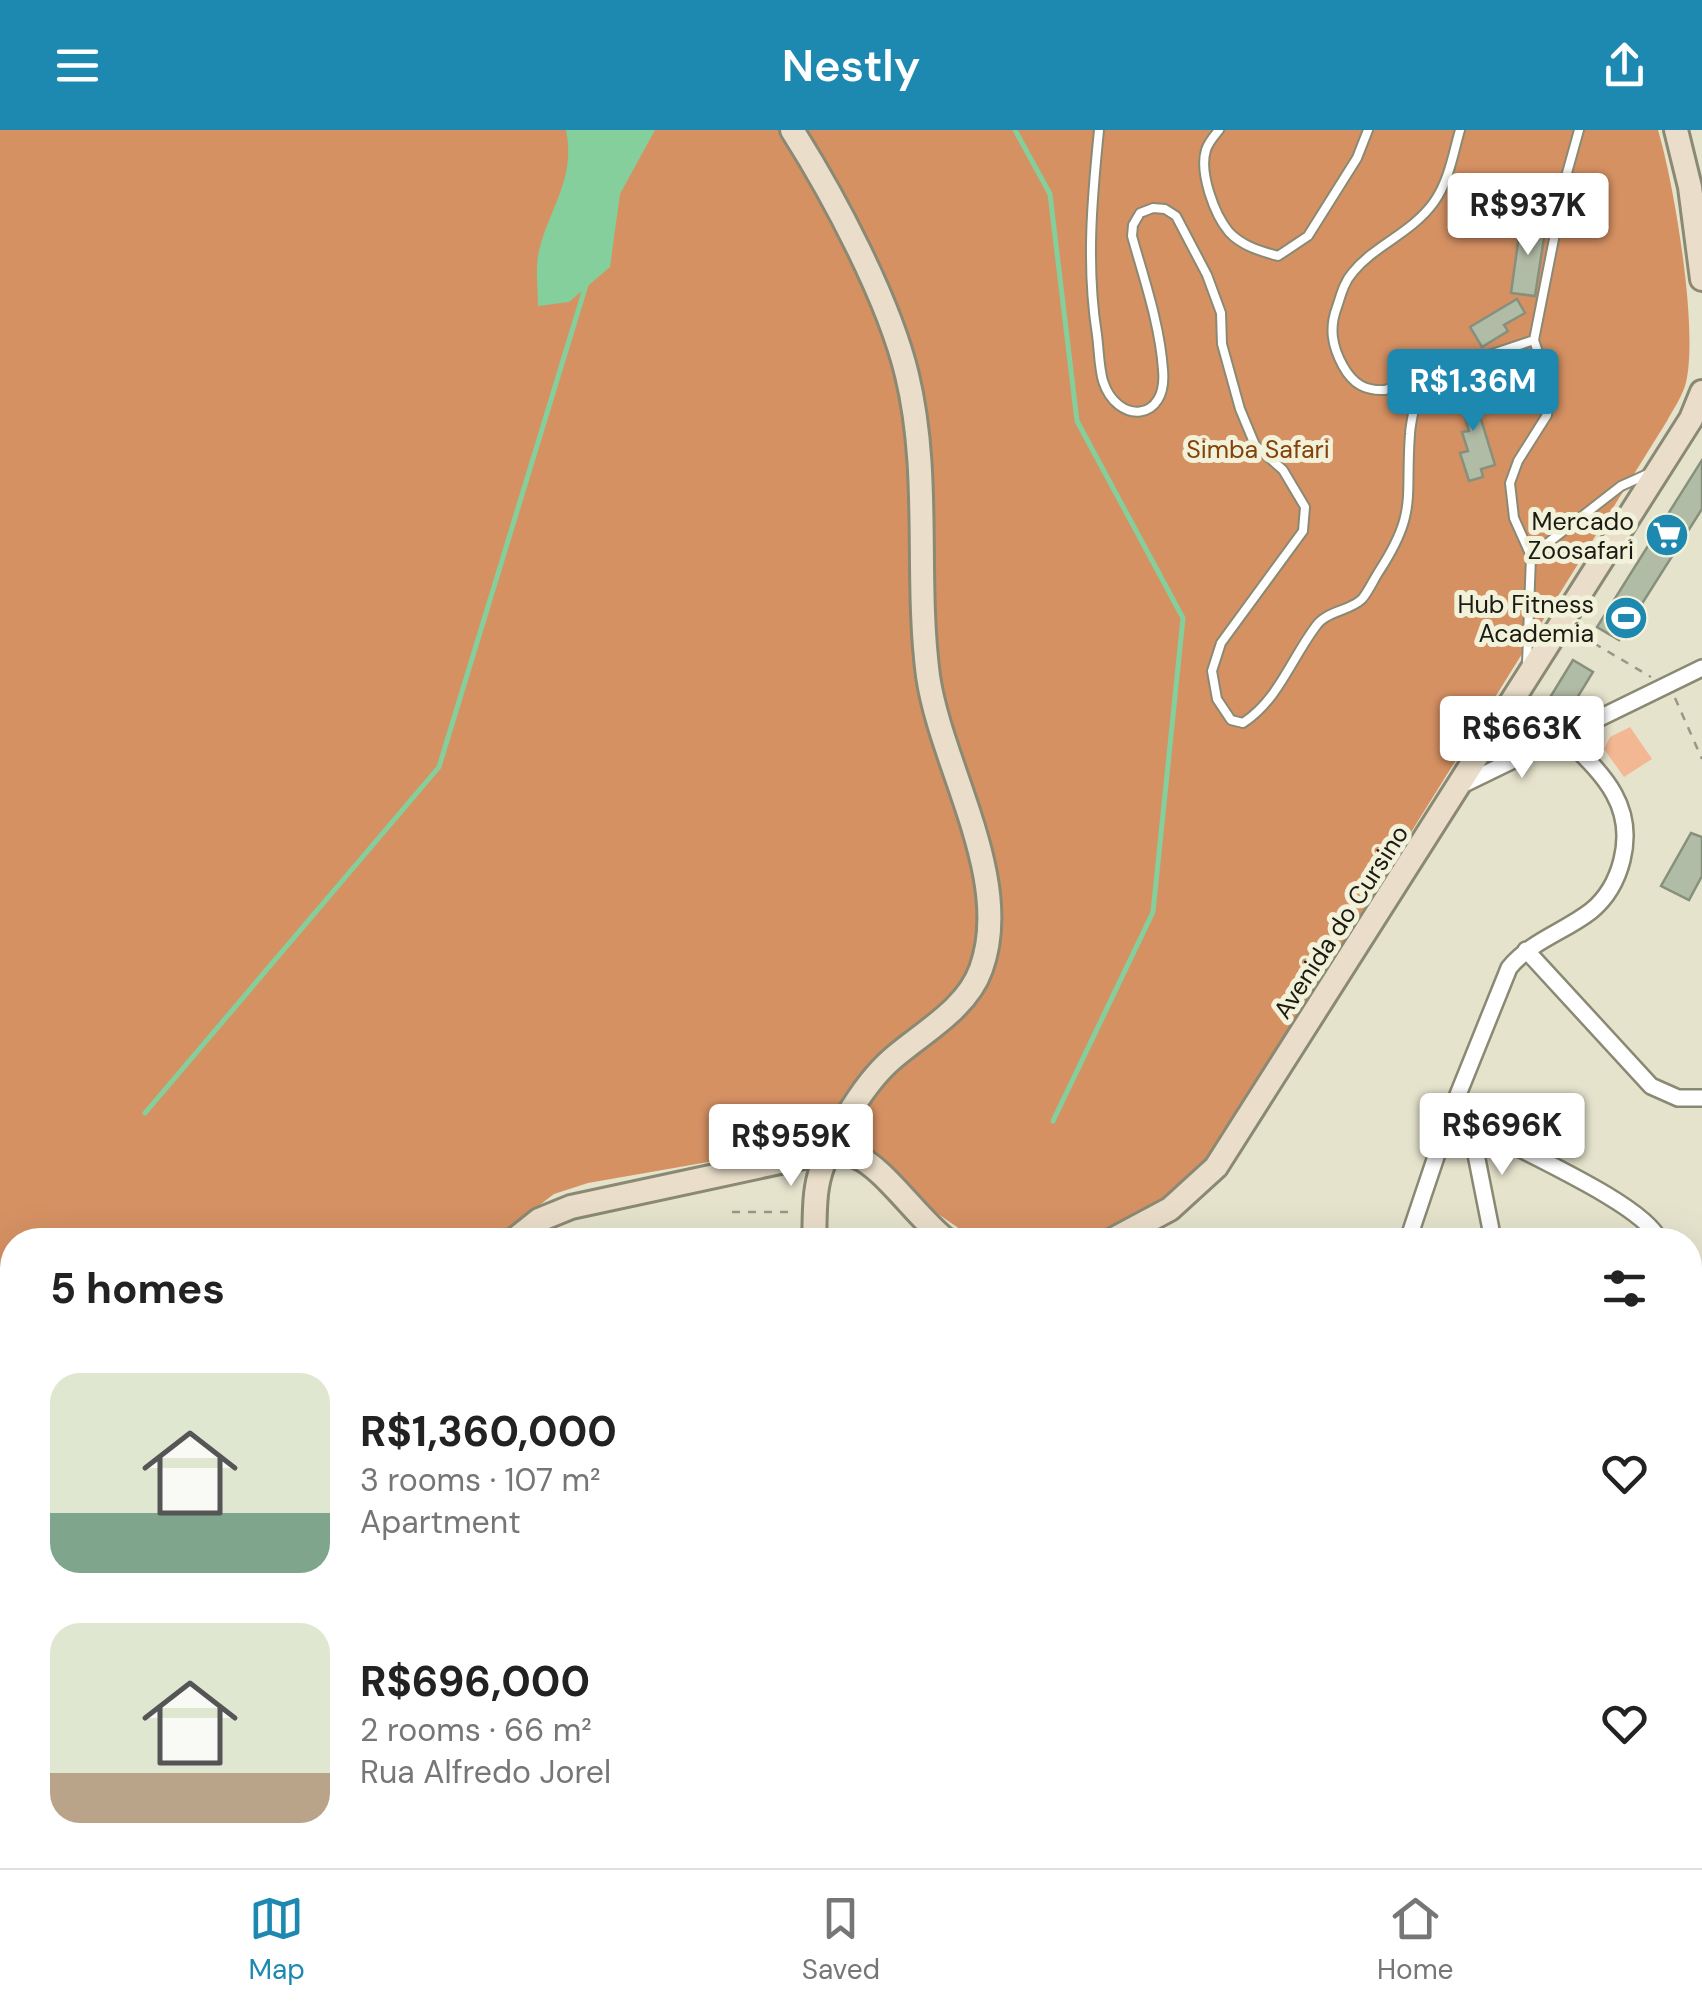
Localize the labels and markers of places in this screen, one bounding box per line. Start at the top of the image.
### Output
pin: R$937K [1447,173,1609,258]
pin: R$1.36M [1381,349,1565,434]
place label: Mercado Zoosafari [1528,505,1634,567]
supermarket icon: Mercado Zoosafari [1644,512,1690,558]
place label: Hub Fitness Academia [1458,588,1594,650]
sports icon: Hub Fitness Academia [1603,595,1649,641]
pin: R$663K [1441,696,1603,781]
pin: R$696K [1421,1093,1583,1178]
pin: R$959K [710,1104,872,1189]

